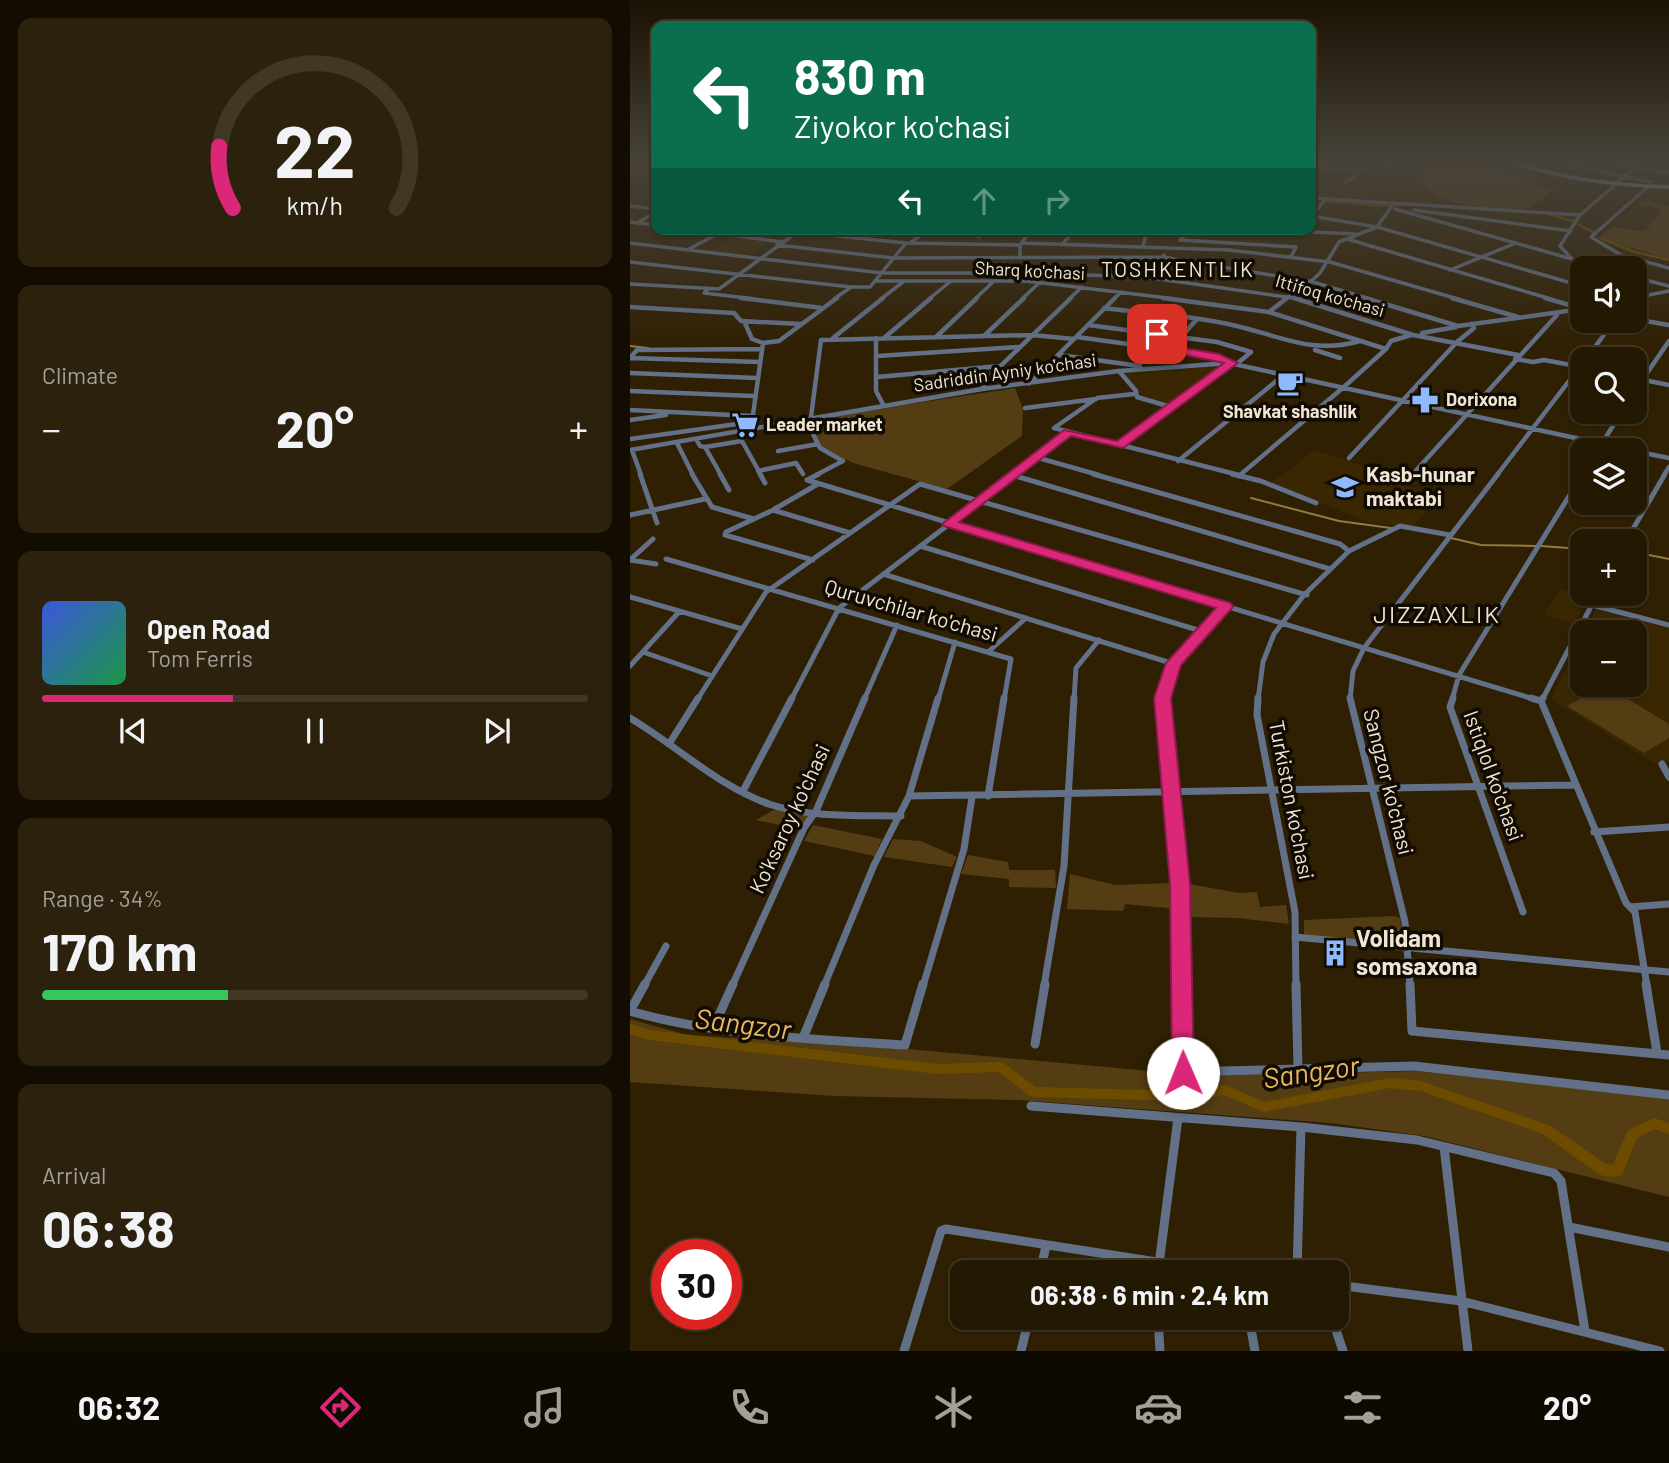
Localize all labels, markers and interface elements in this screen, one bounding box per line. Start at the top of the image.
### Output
text: 830 m [794,46,926,105]
icon: left [679,49,770,140]
text: 22 [274,106,356,194]
text: Ziyokor ko'chasi [794,106,1011,144]
icon: left [892,182,930,220]
icon: ahead [965,182,1003,220]
icon: right [1038,182,1076,220]
text: km/h [287,190,343,220]
street label: Sharq ko'chasi [974,256,1086,284]
district label: TOSHKENTLIK [1101,256,1255,281]
map controls [1570,256,1647,697]
button: sound [1570,256,1647,333]
street label: Ittifoq ko'chasi [1273,269,1387,321]
pin [1127,304,1187,364]
icon: arrive [1138,315,1176,353]
button: search [1570,347,1647,424]
street label: Sadriddin Ayniy ko'chasi [912,348,1098,396]
text: Climate [42,361,118,389]
cafe icon: Shavkat shashlik [1275,368,1305,398]
pharmacy icon: Dorixona [1410,385,1440,415]
place label: Dorixona [1446,388,1517,410]
text: 20° [276,396,354,458]
place label: Shavkat shashlik [1223,400,1357,422]
text: − [42,405,61,451]
text: + [569,405,588,451]
supermarket icon: Leader market [730,410,760,440]
place label: Leader market [766,413,883,435]
button: layers [1570,438,1647,515]
place label: Kasb-hunar maktabi [1366,461,1475,510]
school or university icon: Kasb-hunar maktabi [1330,472,1360,502]
button: + [1570,529,1647,606]
street label: Quruvchilar ko'chasi [822,573,1001,646]
district label: JIZZAXLIK [1373,599,1501,628]
text: Open Road [147,613,270,644]
button: − [1570,620,1647,697]
text: Tom Ferris [147,644,253,672]
street label: Sangzor ko'chasi [1359,706,1420,857]
street label: Istiqlol ko'chasi [1459,707,1530,844]
icon: previous [114,712,152,750]
icon: pause [296,712,334,750]
icon: next [478,712,516,750]
street label: Turkiston ko'chasi [1265,718,1320,881]
street label: Ko'ksaroy ko'chasi [743,740,834,897]
text: Range · 34% [42,884,163,912]
text: 170 km [42,919,197,981]
place label: Volidam somsaxona [1356,923,1477,980]
building icon: Volidam somsaxona [1320,938,1350,968]
water label: Sangzor [693,1000,794,1046]
position arrow [1146,1036,1220,1110]
water label: Sangzor [1261,1047,1362,1095]
text: Arrival [42,1161,106,1189]
text: 06:38 [42,1196,175,1258]
speed limit sign: 30 [651,1239,742,1330]
text: 06:38 · 6 min · 2.4 km [1030,1279,1269,1310]
icon: directions [316,1383,365,1432]
icon: music [520,1383,569,1432]
icon: phone [725,1383,774,1432]
icon: climate [929,1383,978,1432]
icon: car [1134,1383,1183,1432]
icon: filters [1338,1383,1387,1432]
text: 06:32 [78,1388,160,1426]
text: 20° [1543,1388,1591,1426]

